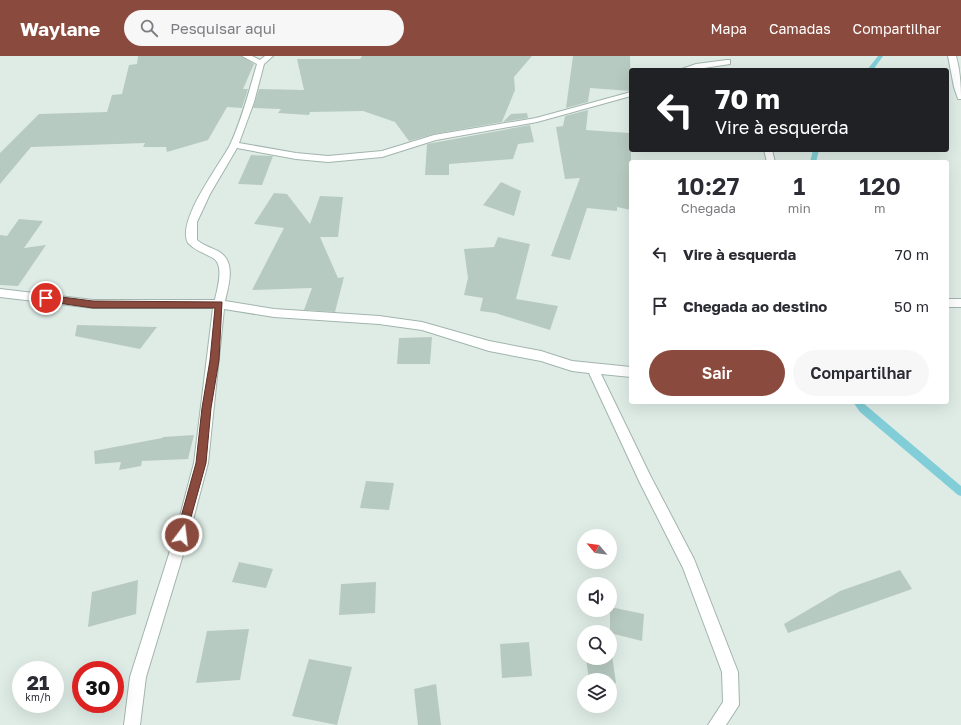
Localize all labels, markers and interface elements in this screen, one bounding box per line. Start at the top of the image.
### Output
search box [124,10,404,46]
text: Waylane [20,17,100,40]
icon: search [138,17,160,39]
text: Pesquisar aqui [170,19,276,37]
text: Mapa [710,20,747,37]
text: Camadas [769,20,831,37]
text: Compartilhar [853,20,941,37]
text: 70 m [715,82,780,115]
icon: left [649,84,701,136]
text: Vire à esquerda [715,116,849,138]
text: 10:27 [677,171,739,200]
text: 1 [793,171,805,200]
text: 120 [859,171,901,200]
text: Chegada [681,200,736,216]
text: min [788,200,811,216]
text: m [874,200,886,216]
icon: left [649,243,671,265]
text: Vire à esquerda [683,245,796,263]
text: 70 m [895,245,929,263]
pin [29,281,63,315]
icon: arrive [35,287,57,309]
icon: arrive [649,295,671,317]
text: Chegada ao destino [683,297,827,315]
text: 50 m [894,297,929,315]
button: Sair [649,350,785,396]
button: Compartilhar [793,350,929,396]
position arrow [161,514,203,556]
north arrow [577,529,617,569]
map controls [577,529,617,713]
button: sound [577,577,617,617]
button: search [577,625,617,665]
speed limit sign: 30 [72,661,124,713]
text: 21 [27,670,49,694]
button: layers [577,673,617,713]
text: km/h [25,691,51,703]

